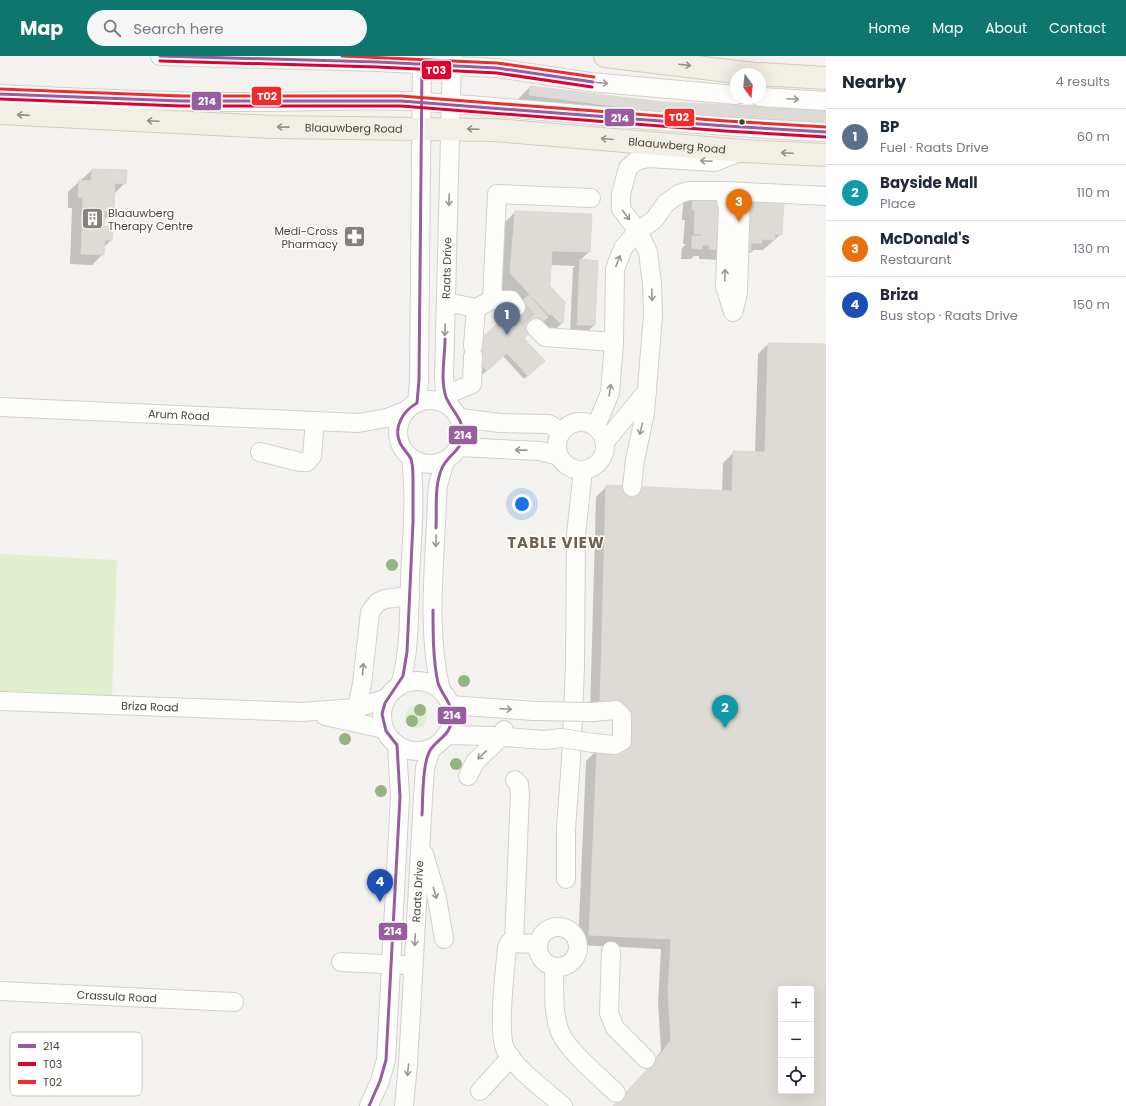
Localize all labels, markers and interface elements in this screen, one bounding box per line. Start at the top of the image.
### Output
search box [87,10,367,46]
text: Map [20,15,63,42]
icon: search [101,17,123,39]
text: Search here [133,18,224,39]
text: Home [868,18,910,38]
text: Map [932,18,963,38]
text: About [985,18,1027,38]
text: Contact [1049,18,1106,38]
line badge: T03 [421,60,452,80]
one-way arrow [678,61,691,69]
text: T03 [426,62,447,78]
north arrow [730,68,766,104]
text: Nearby [842,70,906,94]
text: 4 results [1056,72,1110,91]
one-way arrow [595,79,608,87]
line badge: T02 [251,86,282,106]
text: T02 [257,88,277,104]
line badge: 214 [191,91,222,111]
text: 214 [198,93,216,109]
one-way arrow [786,96,799,103]
line badge: 214 [604,108,635,127]
line badge: T02 [664,108,695,127]
text: T02 [669,109,689,125]
text: 214 [611,110,629,126]
one-way arrow [17,111,30,118]
text: BP [880,116,899,137]
unlabelled marker [737,117,747,127]
one-way arrow [147,118,160,125]
street label: Blaauwberg Road [305,119,403,137]
one-way arrow [277,123,290,131]
one-way arrow [467,125,480,133]
text: 1 [853,127,857,146]
text: 60 m [1077,127,1110,146]
street label: Blaauwberg Road [628,133,726,158]
one-way arrow [601,136,614,143]
text: Fuel · Raats Drive [880,138,989,157]
one-way arrow [781,150,794,157]
one-way arrow [700,158,713,165]
text: Bayside Mall [880,172,978,193]
text: 2 [851,183,859,202]
text: 110 m [1077,183,1110,202]
pin: 3 [726,189,752,222]
one-way arrow [445,193,453,206]
text: Place [880,194,915,213]
place label: Blaauwberg Therapy Centre [108,205,193,234]
building icon: Blaauwberg Therapy Centre [80,206,106,232]
one-way arrow [621,209,630,220]
place label: Medi-Cross Pharmacy [274,223,339,252]
pharmacy icon: Medi-Cross Pharmacy [341,224,367,250]
text: McDonald's [880,228,970,249]
street label: Raats Drive [438,237,455,299]
text: 3 [851,239,859,258]
text: 130 m [1073,239,1110,258]
text: Restaurant [880,250,951,269]
one-way arrow [615,255,623,267]
one-way arrow [722,269,729,282]
text: Briza [880,284,918,305]
one-way arrow [648,288,656,301]
text: 4 [851,295,859,314]
text: 150 m [1073,295,1110,314]
pin: 1 [494,302,520,335]
text: Bus stop · Raats Drive [880,306,1018,325]
one-way arrow [441,323,449,336]
one-way arrow [606,384,614,397]
street label: Arum Road [148,406,210,424]
one-way arrow [637,423,644,436]
line badge: 214 [448,425,478,445]
text: 214 [454,427,472,443]
one-way arrow [515,446,528,454]
your location [512,494,532,514]
district label: TABLE VIEW [507,532,605,553]
one-way arrow [432,534,439,547]
one-way arrow [360,663,367,676]
pin: 2 [712,695,738,728]
street label: Briza Road [121,697,179,716]
line badge: 214 [437,706,467,725]
one-way arrow [499,706,512,713]
text: 214 [443,707,461,723]
one-way arrow [477,750,487,760]
street label: Raats Drive [408,860,427,923]
pin: 4 [367,869,393,902]
one-way arrow [432,886,439,899]
line badge: 214 [378,922,408,941]
text: 214 [384,923,402,939]
one-way arrow [411,933,418,946]
map controls [778,986,814,1094]
button: + [778,986,814,1022]
street label: Crassula Road [76,987,157,1006]
button: − [778,1022,814,1058]
legend [10,1032,142,1096]
text: 214 [43,1038,60,1054]
text: T03 [43,1056,62,1072]
button: locate [778,1058,814,1094]
one-way arrow [404,1063,412,1076]
text: T02 [43,1074,62,1090]

